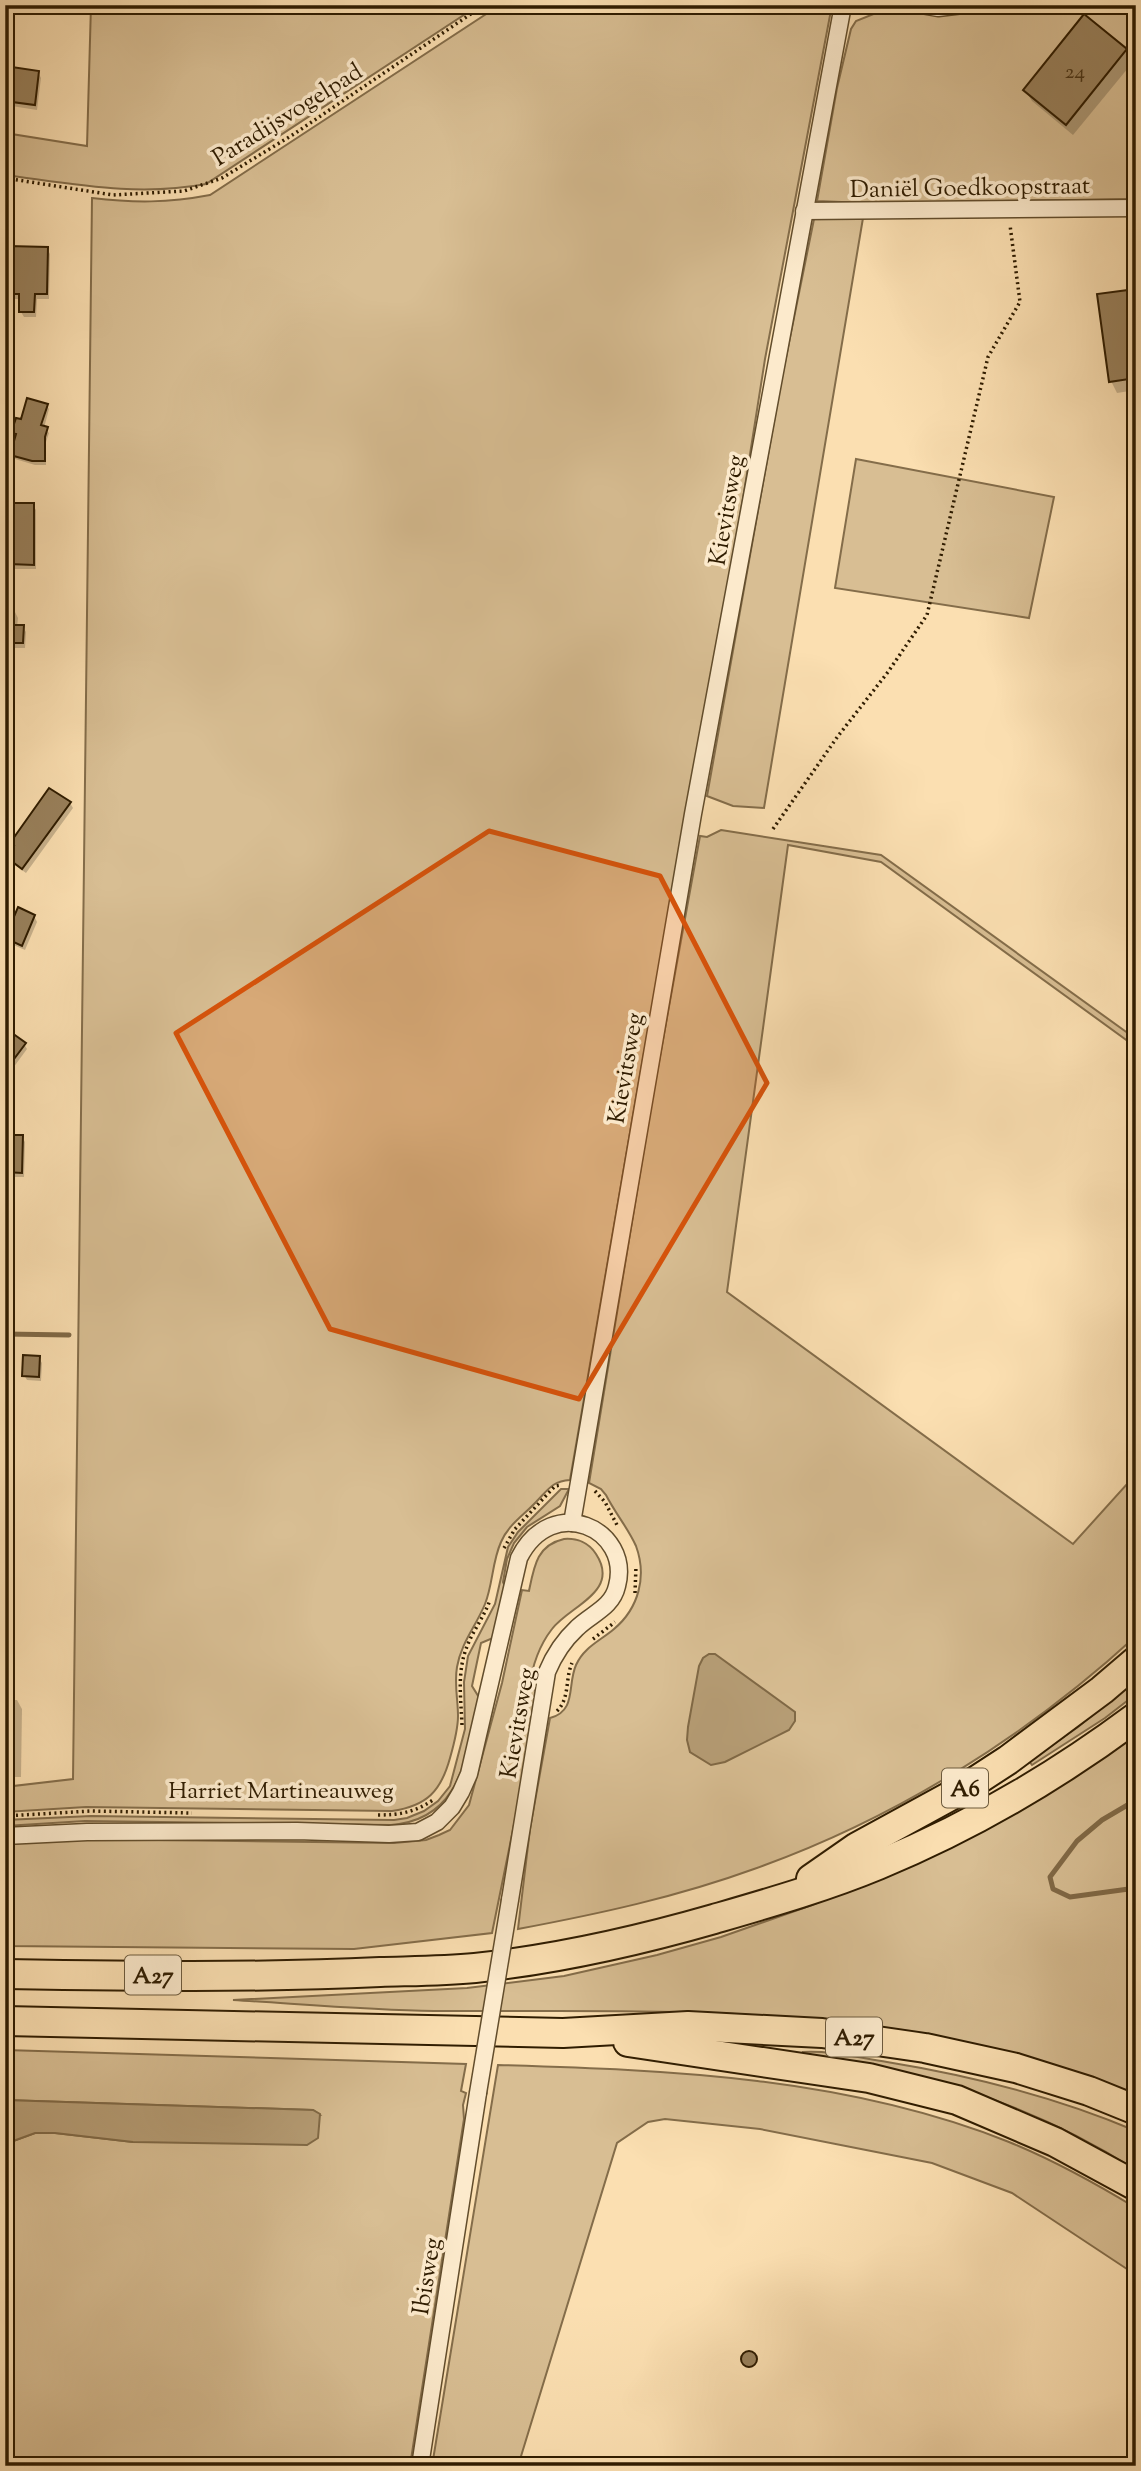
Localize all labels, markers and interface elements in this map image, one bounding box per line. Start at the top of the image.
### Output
street label: Paradijsvogelpad [206,56,370,176]
house number: 24 [1065,58,1085,88]
street label: Daniël Goedkoopstraat [850,170,1090,208]
street label: Kievitsweg [702,452,754,568]
street label: Kievitsweg [601,1010,653,1126]
street label: Kievitsweg [493,1665,545,1781]
road number: A6 [942,1768,988,1808]
street label: Harriet Martineauweg [168,1775,394,1809]
road number: A27 [125,1956,181,1994]
road number: A27 [826,2018,882,2056]
street label: Ibisweg [405,2235,451,2317]

